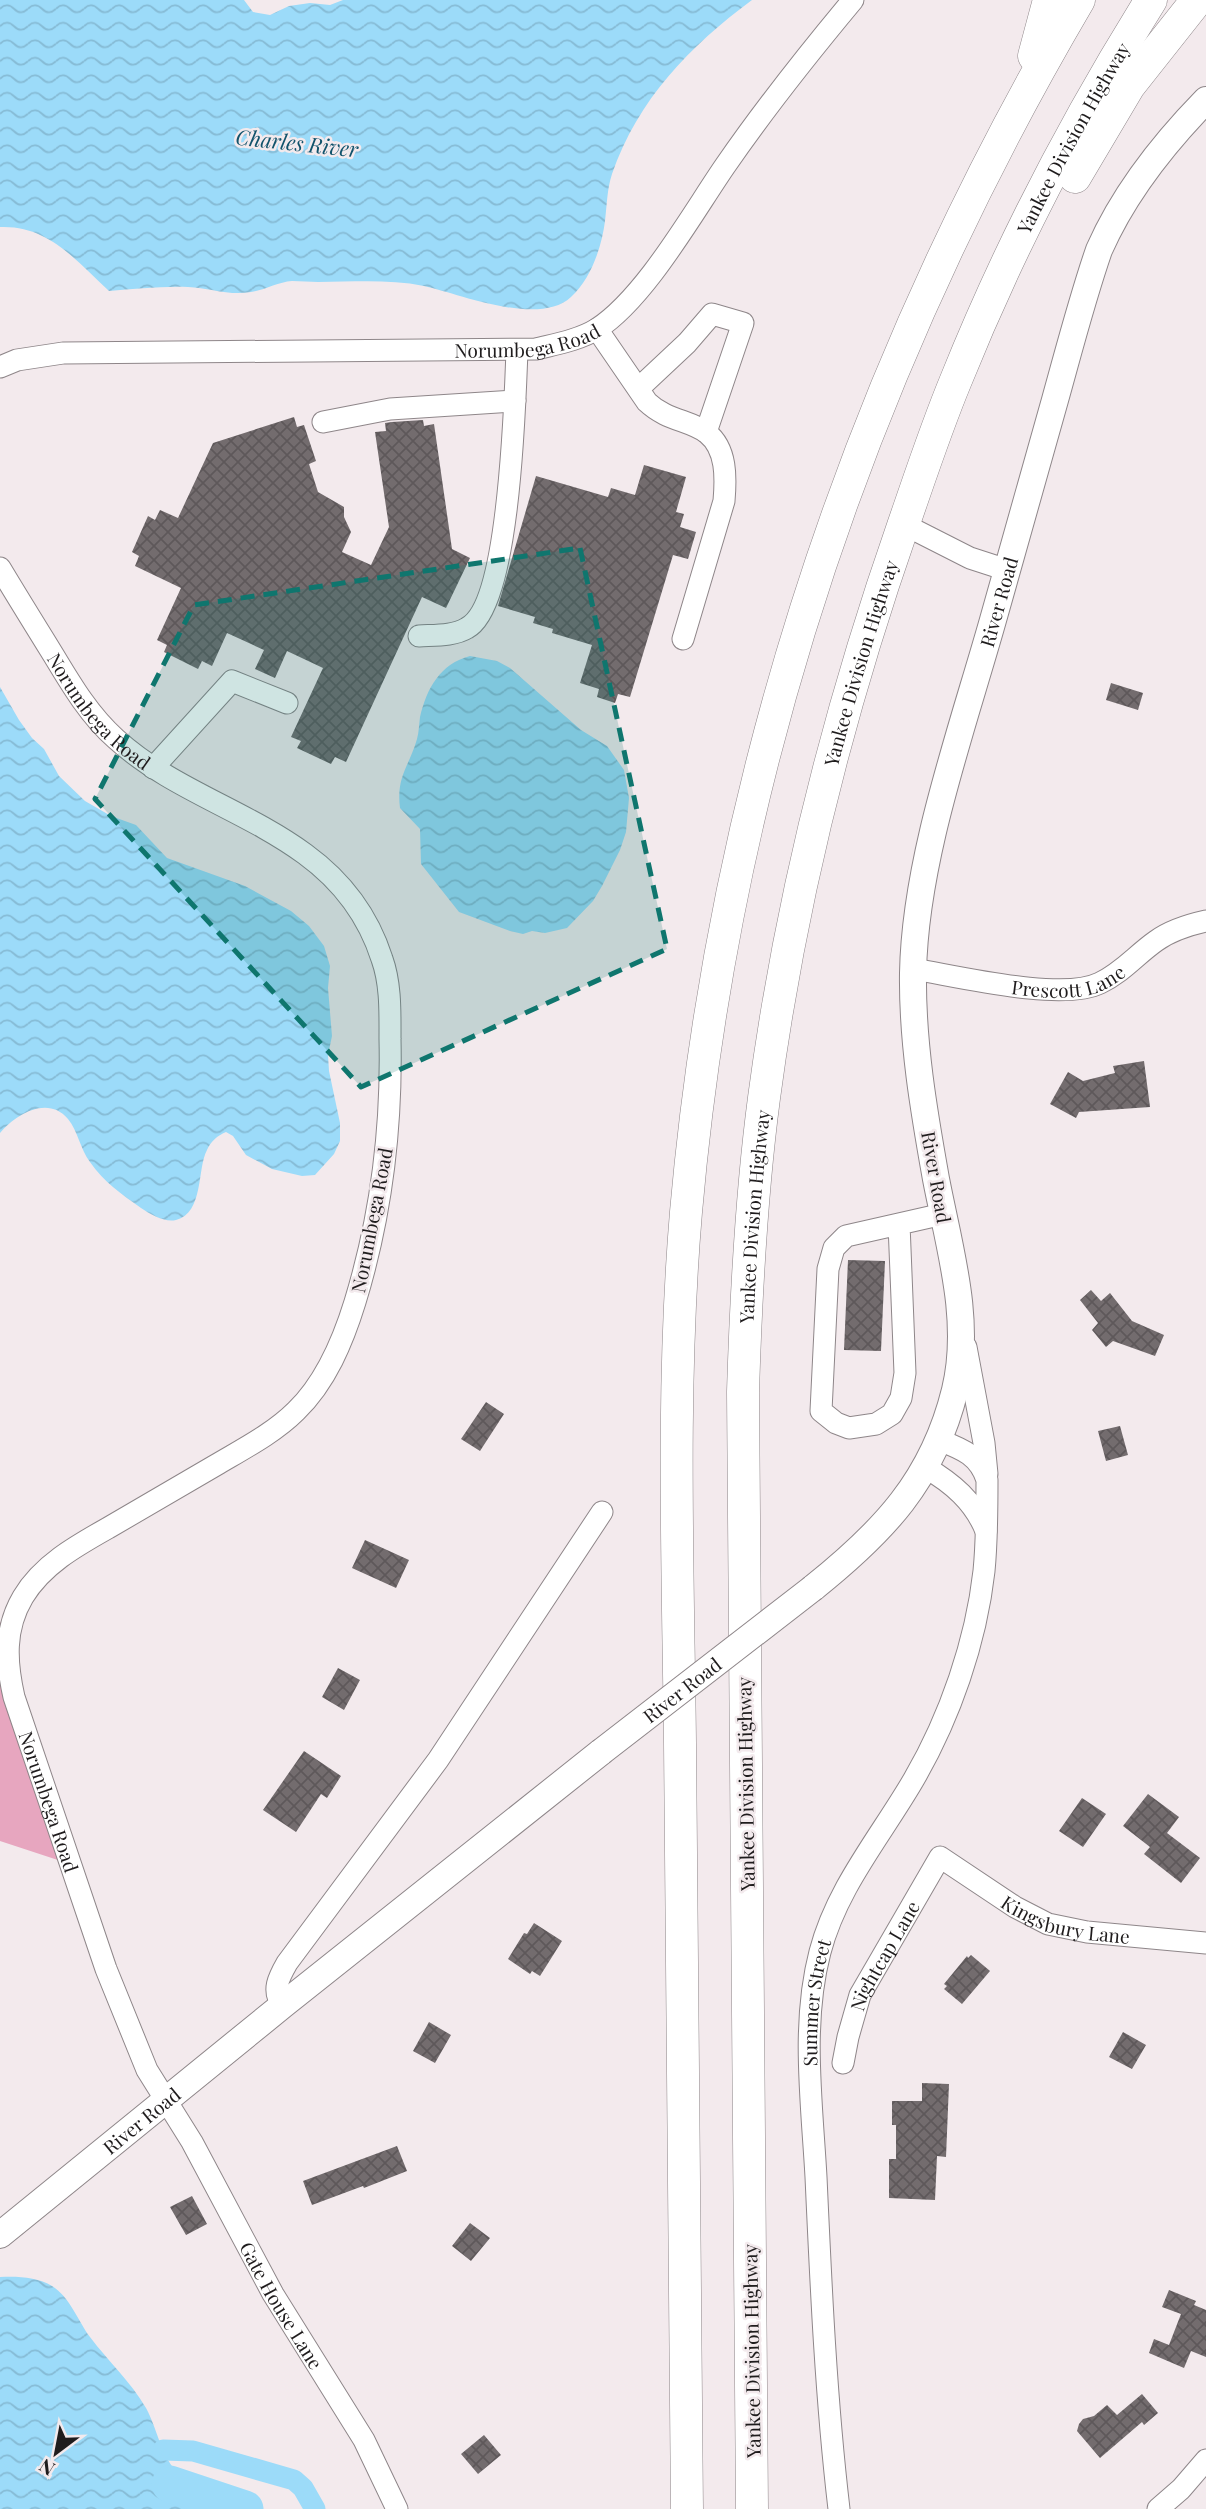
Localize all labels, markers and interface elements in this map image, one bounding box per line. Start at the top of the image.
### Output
street label: Yankee Division Highway [1010,37,1135,239]
water label: Charles River [234,122,361,162]
street label: Norumbega Road [454,317,604,363]
street label: River Road [973,554,1023,650]
street label: Yankee Division Highway [817,556,904,770]
street label: Norumbega Road [42,648,156,775]
street label: Prescott Lane [1010,958,1130,1003]
street label: Yankee Division Highway [732,1108,775,1325]
street label: River Road [916,1129,958,1225]
street label: Norumbega Road [344,1145,398,1295]
street label: River Road [637,1651,726,1728]
street label: Yankee Division Highway [730,1676,760,1892]
street label: Norumbega Road [13,1728,85,1875]
street label: Kingsbury Lane [997,1889,1131,1949]
street label: Nightcap Lane [843,1896,925,2014]
street label: Summer Street [796,1935,836,2067]
street label: River Road [97,2081,185,2160]
street label: Gate House Lane [234,2237,330,2374]
street label: Yankee Division Highway [736,2243,766,2459]
north arrow [21,2418,91,2488]
text: N [34,2453,59,2483]

